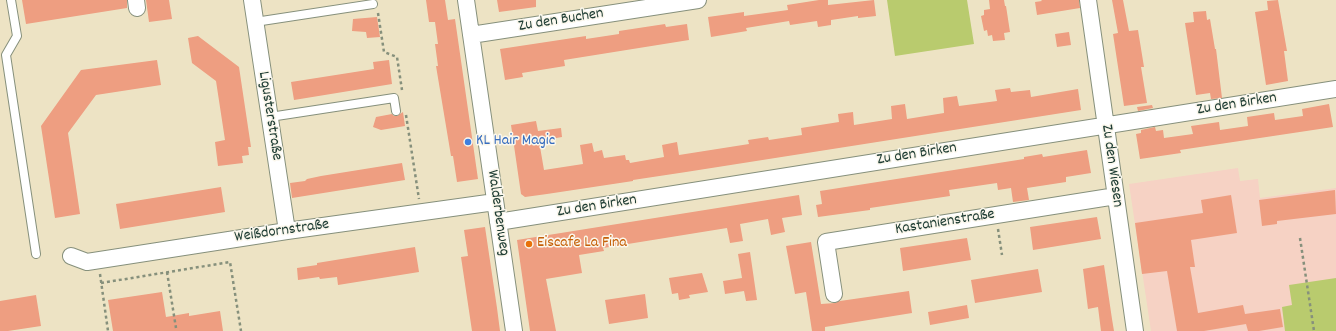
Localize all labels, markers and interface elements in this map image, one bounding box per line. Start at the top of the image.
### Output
street label: Zu den Buchen [517,5,605,37]
street label: Ligusterstraße [253,70,285,162]
street label: Zu den Birken [1196,89,1278,121]
street label: Zu den Wiesen [1096,123,1126,209]
place label: KL Hair Magic [476,132,555,152]
marker: KL Hair Magic [463,137,473,147]
street label: Zu den Birken [876,139,958,171]
street label: Walderbenweg [481,169,513,257]
street label: Zu den Birken [556,191,638,223]
street label: Kastanienstraße [894,206,996,240]
street label: Weißdornstraße [233,216,331,248]
place label: Eiscafe La Fina [537,234,627,254]
marker: Eiscafe La Fina [524,239,534,249]

